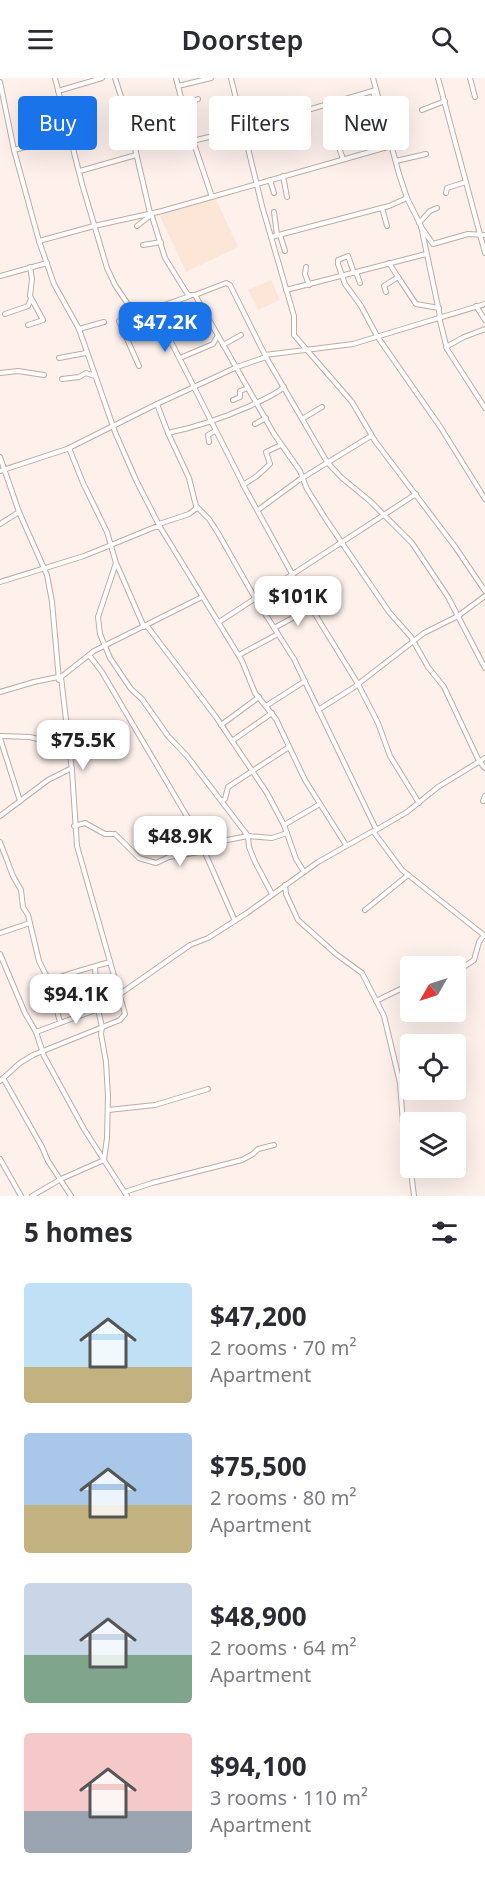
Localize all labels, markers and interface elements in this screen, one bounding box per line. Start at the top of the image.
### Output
text: Doorstep [182,21,303,58]
icon: menu [24,23,57,56]
icon: search [428,23,461,56]
chip: Buy [18,96,97,150]
chip: Rent [109,96,197,150]
chip: Filters [209,96,311,150]
chip: New [323,96,409,150]
pin: $47.2K [116,302,214,353]
text: $47.2K [133,308,197,335]
pin: $101K [256,576,340,627]
text: $101K [268,582,328,609]
pin: $75.5K [34,720,132,771]
text: $75.5K [51,726,115,753]
pin: $48.9K [131,816,229,867]
text: $48.9K [148,822,212,849]
north arrow [400,956,466,1022]
map controls [400,956,466,1178]
pin: $94.1K [27,974,125,1025]
text: $94.1K [44,980,108,1007]
button: locate [400,1034,466,1100]
button: layers [400,1112,466,1178]
text: 5 homes [24,1214,133,1250]
icon: filters [428,1216,461,1249]
text: $47,200 [210,1298,307,1334]
icon: home [72,1307,144,1379]
text: 2 rooms · 70 m² [210,1334,357,1361]
text: Apartment [210,1361,311,1388]
text: $75,500 [210,1448,307,1484]
icon: home [72,1457,144,1529]
text: 2 rooms · 80 m² [210,1484,357,1511]
text: Apartment [210,1511,311,1538]
text: $48,900 [210,1598,307,1634]
icon: home [72,1607,144,1679]
text: 2 rooms · 64 m² [210,1634,357,1661]
text: Apartment [210,1661,311,1688]
text: $94,100 [210,1748,307,1784]
icon: home [72,1757,144,1829]
text: 3 rooms · 110 m² [210,1784,368,1811]
text: Apartment [210,1811,311,1838]

